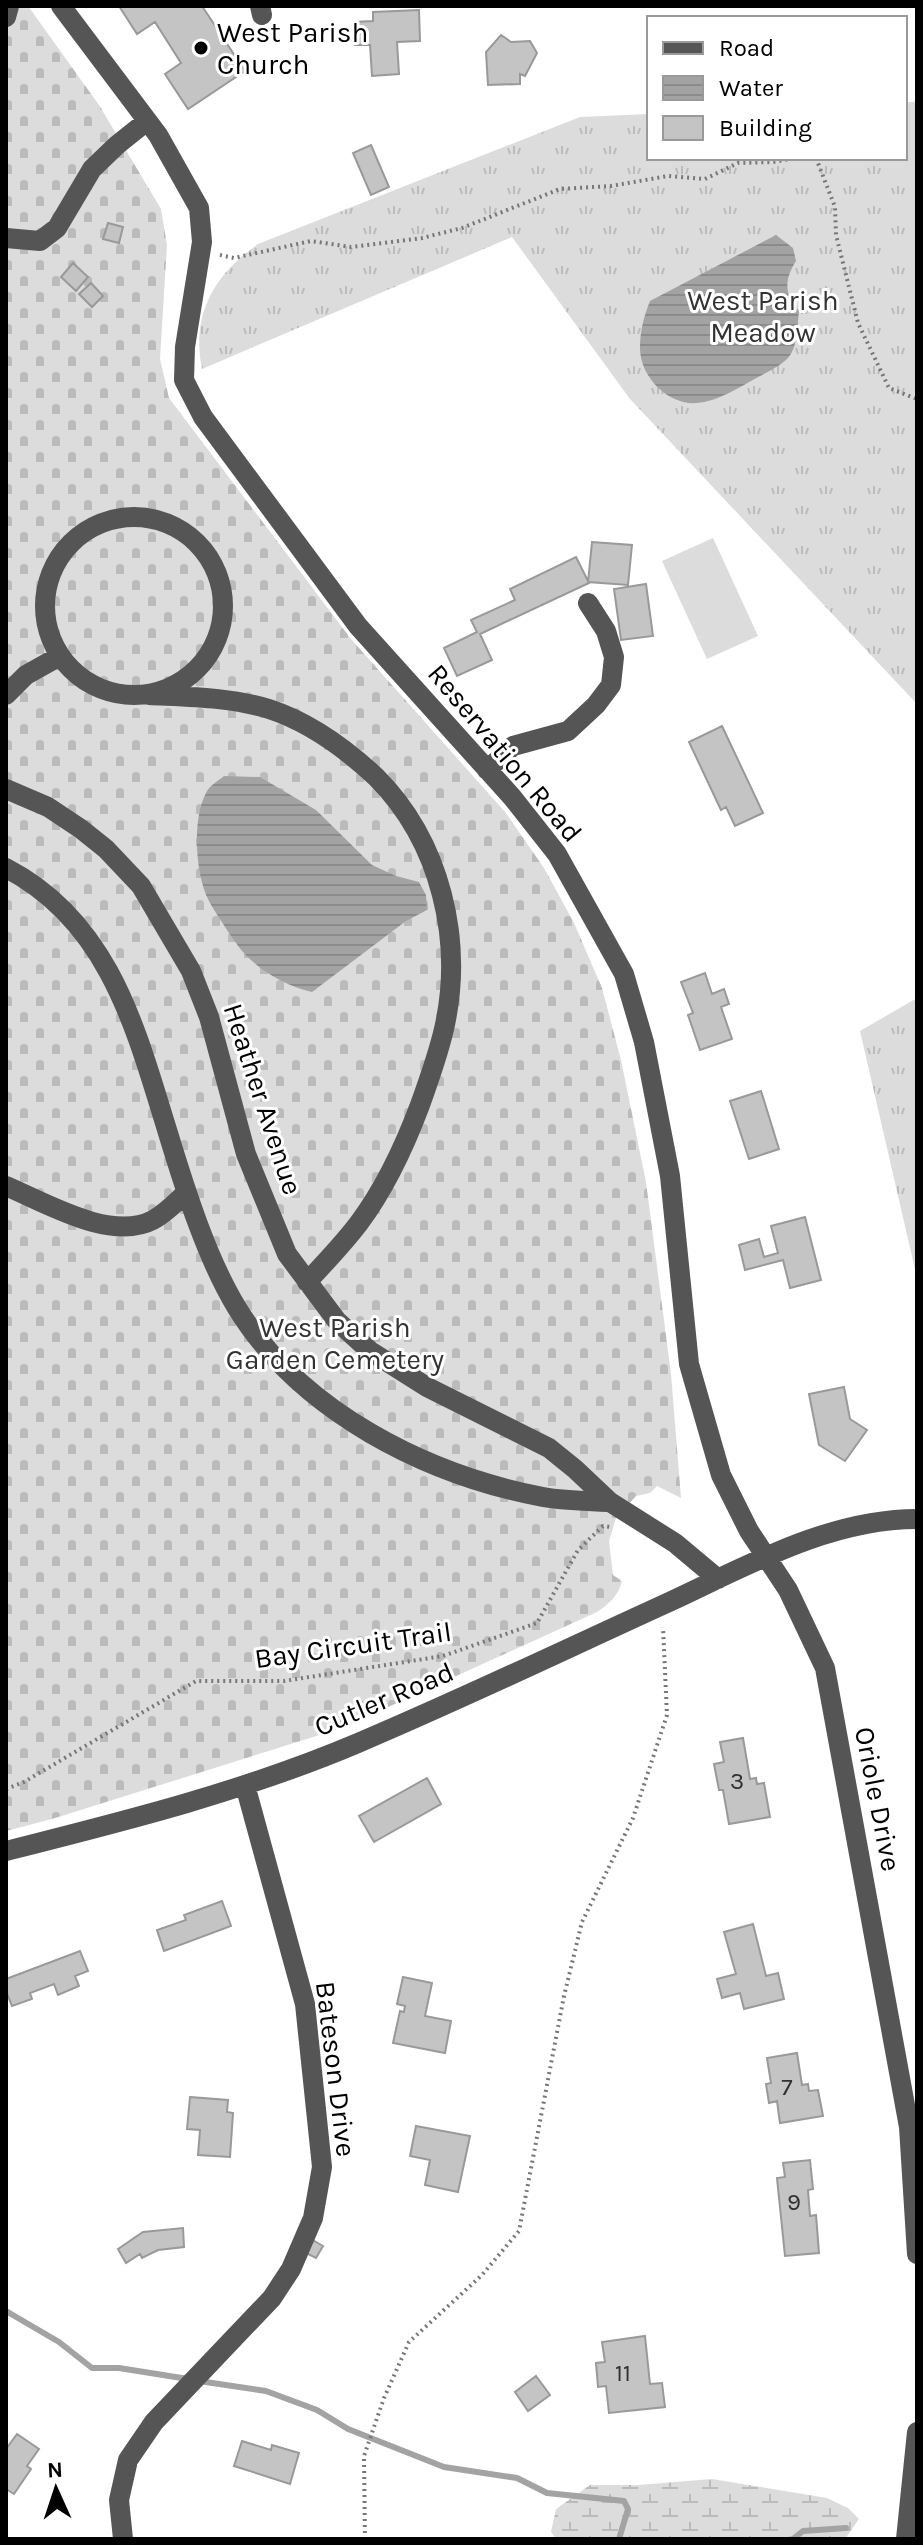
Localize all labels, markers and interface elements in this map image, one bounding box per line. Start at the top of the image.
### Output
place label: West Parish Church [217,16,368,81]
legend [647,16,907,160]
text: Road [719,34,774,62]
marker: West Parish Church [192,39,210,57]
text: Water [719,74,783,102]
text: Building [719,114,812,142]
park label: West Parish Meadow [687,284,839,349]
street label: Reservation Road [421,657,589,849]
street label: Heather Avenue [217,999,309,1199]
park label: West Parish Garden Cemetery [226,1311,444,1376]
street label: Bay Circuit Trail [252,1615,454,1675]
street label: Cutler Road [309,1655,459,1743]
street label: Oriole Drive [848,1724,908,1874]
house number: 3 [730,1767,744,1795]
street label: Bateson Drive [309,1979,363,2159]
house number: 7 [781,2073,793,2101]
house number: 9 [787,2188,801,2216]
house number: 11 [615,2359,631,2387]
north arrow [16,2449,96,2529]
text: N [46,2457,64,2483]

